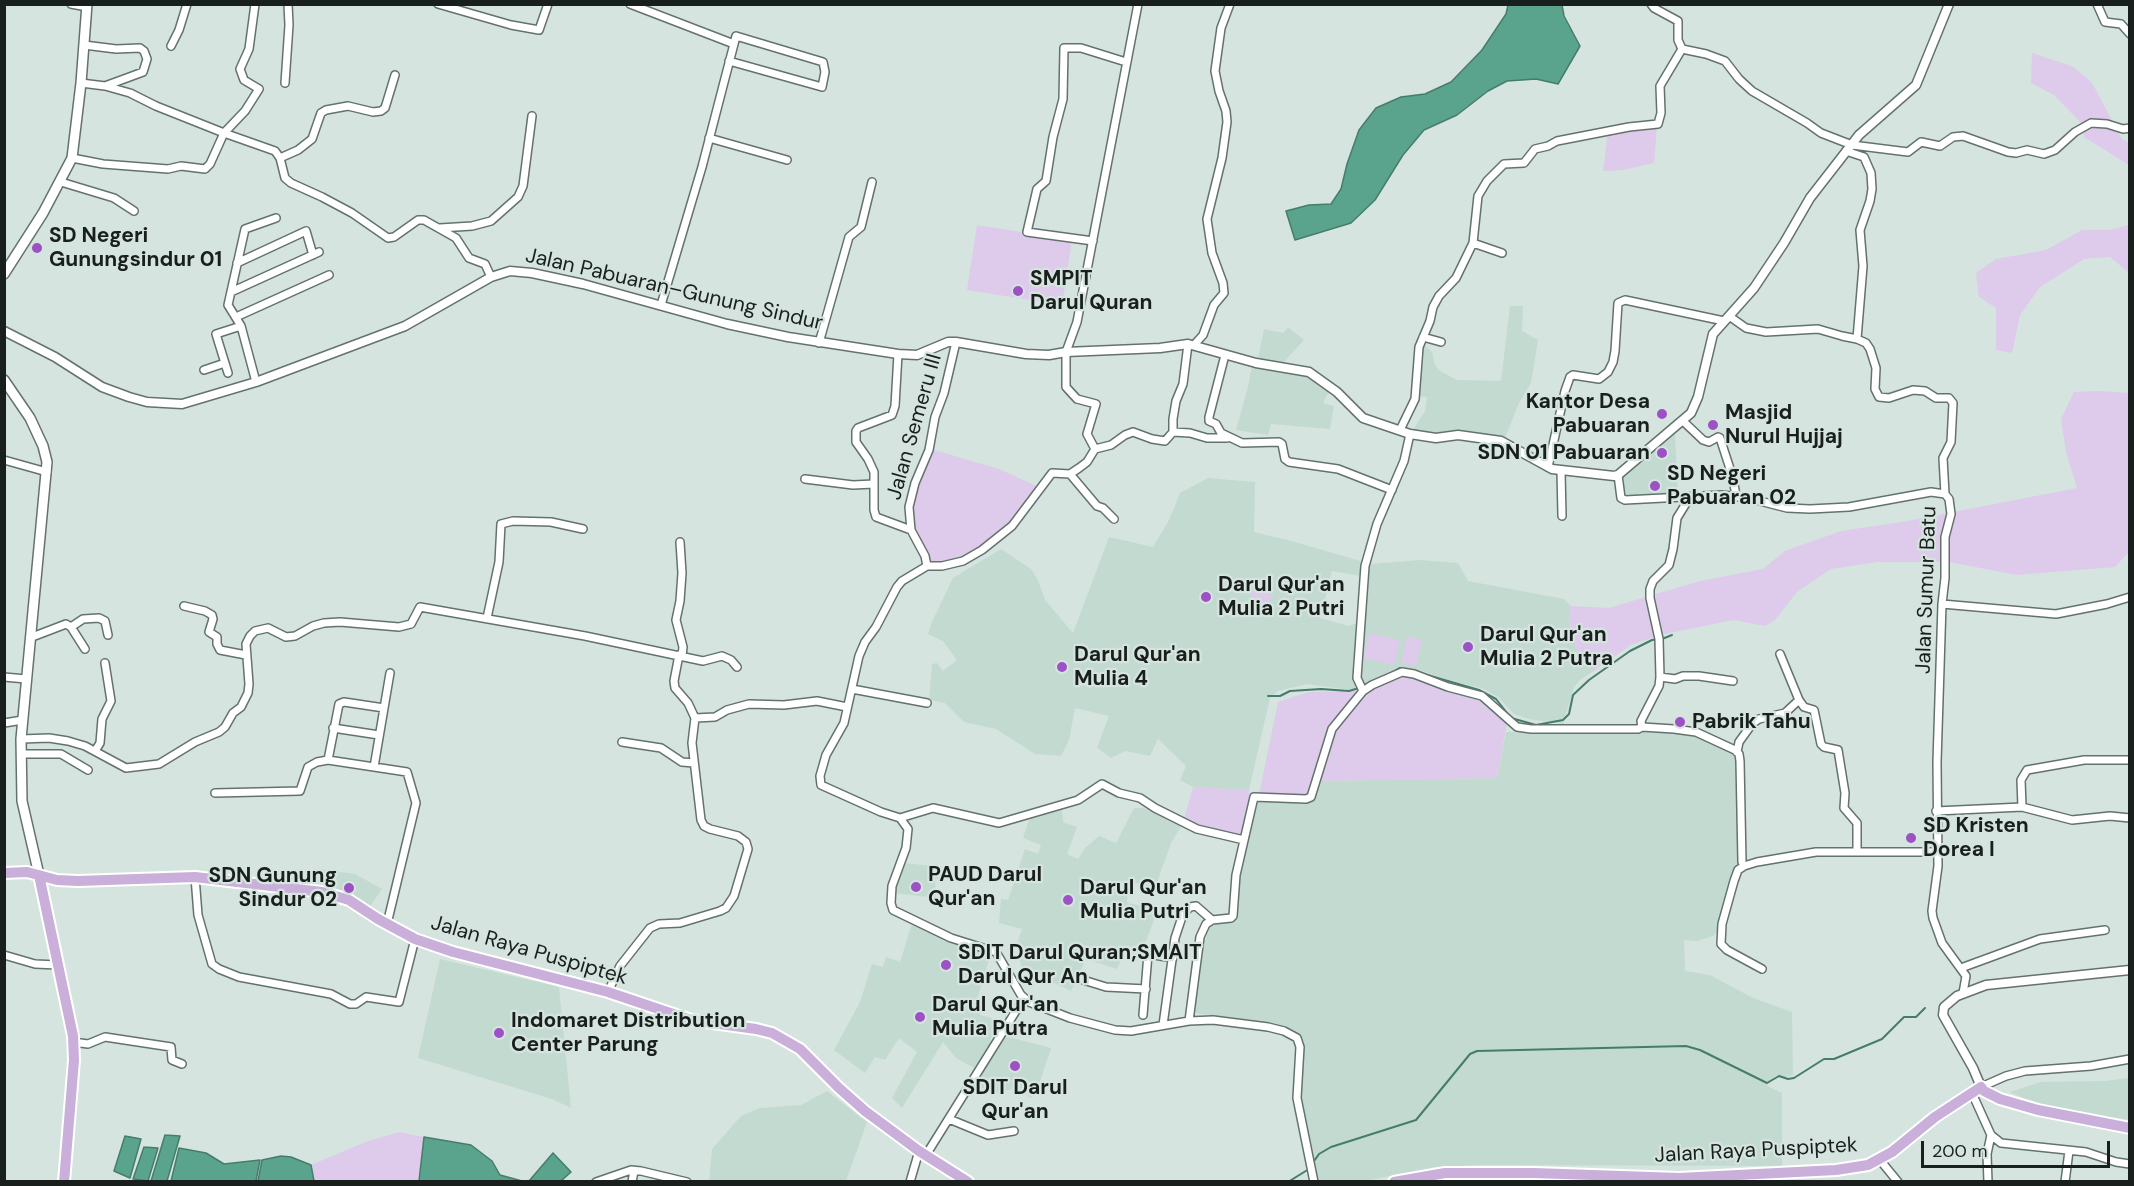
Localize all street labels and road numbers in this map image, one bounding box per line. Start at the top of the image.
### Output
street label: Jalan Pabuaran–Gunung Sindur [523,243,825,337]
street label: Jalan Semeru III [882,351,948,503]
street label: Jalan Sumur Batu [1911,506,1943,674]
street label: Jalan Raya Puspiptek [428,911,630,991]
street label: Jalan Raya Puspiptek [1654,1133,1858,1169]

